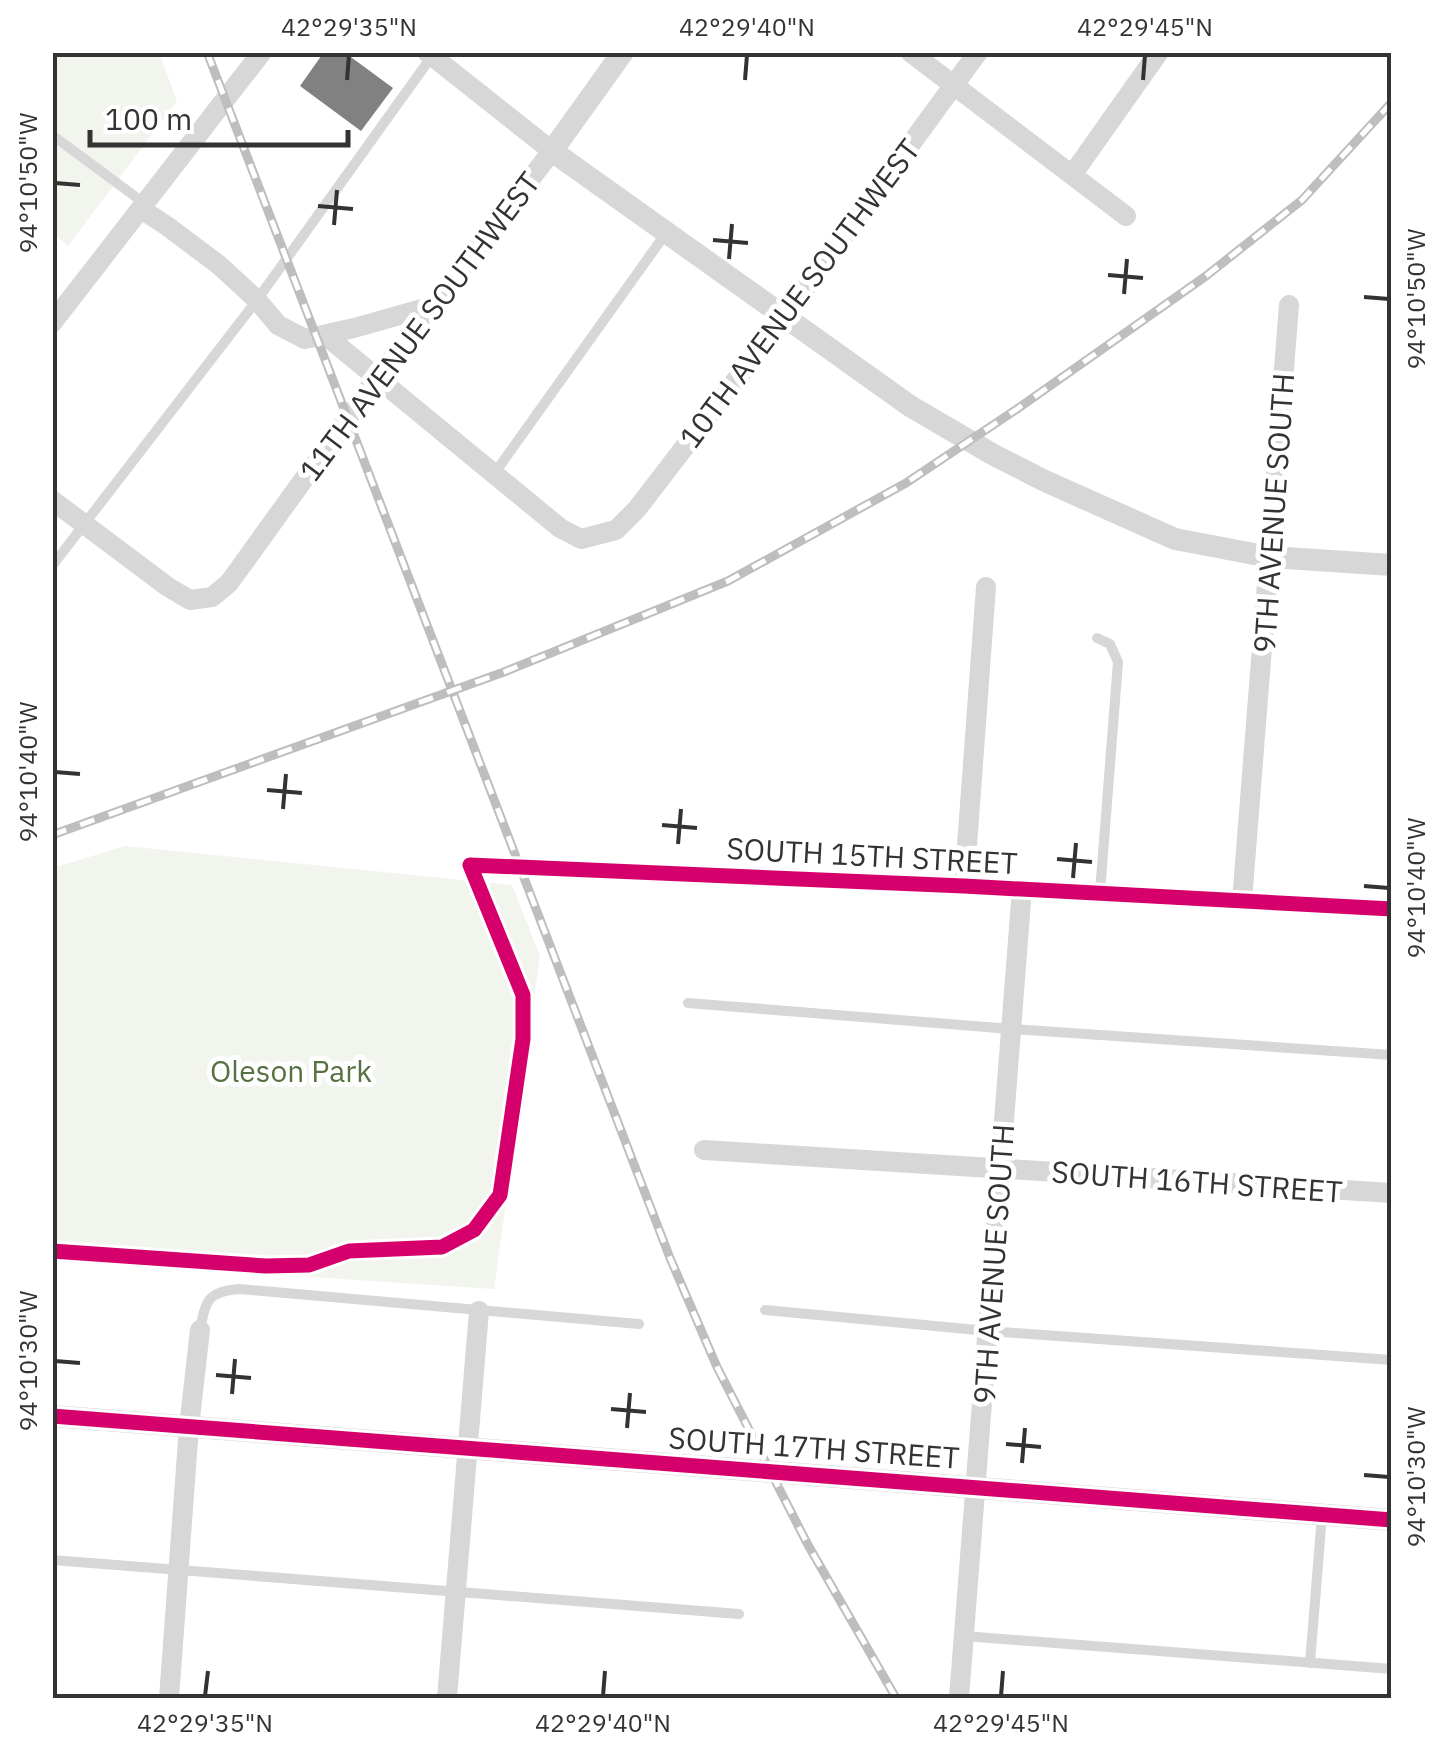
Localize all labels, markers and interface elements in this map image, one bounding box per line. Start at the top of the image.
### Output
text: 42°29'35"N [281,10,417,43]
text: 42°29'40"N [679,10,815,43]
text: 42°29'45"N [1077,10,1213,43]
scale bar [90,85,348,147]
text: 100 m [105,99,192,138]
text: 94°10'50"W [11,113,44,253]
street label: 10TH AVENUE SOUTHWEST [670,131,928,455]
street label: 11TH AVENUE SOUTHWEST [290,164,548,488]
text: 94°10'50"W [1399,229,1432,369]
street label: 9TH AVENUE SOUTH [1244,372,1302,654]
text: 94°10'40"W [11,702,44,842]
text: 94°10'40"W [1399,818,1432,958]
street label: SOUTH 15TH STREET [725,828,1019,882]
park label: Oleson Park [210,1051,372,1090]
street label: 9TH AVENUE SOUTH [964,1123,1022,1405]
street label: SOUTH 16TH STREET [1050,1151,1344,1211]
text: 94°10'30"W [11,1291,44,1431]
text: 94°10'30"W [1399,1407,1432,1547]
street label: SOUTH 17TH STREET [667,1417,961,1477]
text: 42°29'35"N [137,1706,273,1739]
text: 42°29'40"N [535,1706,671,1739]
text: 42°29'45"N [933,1706,1069,1739]

